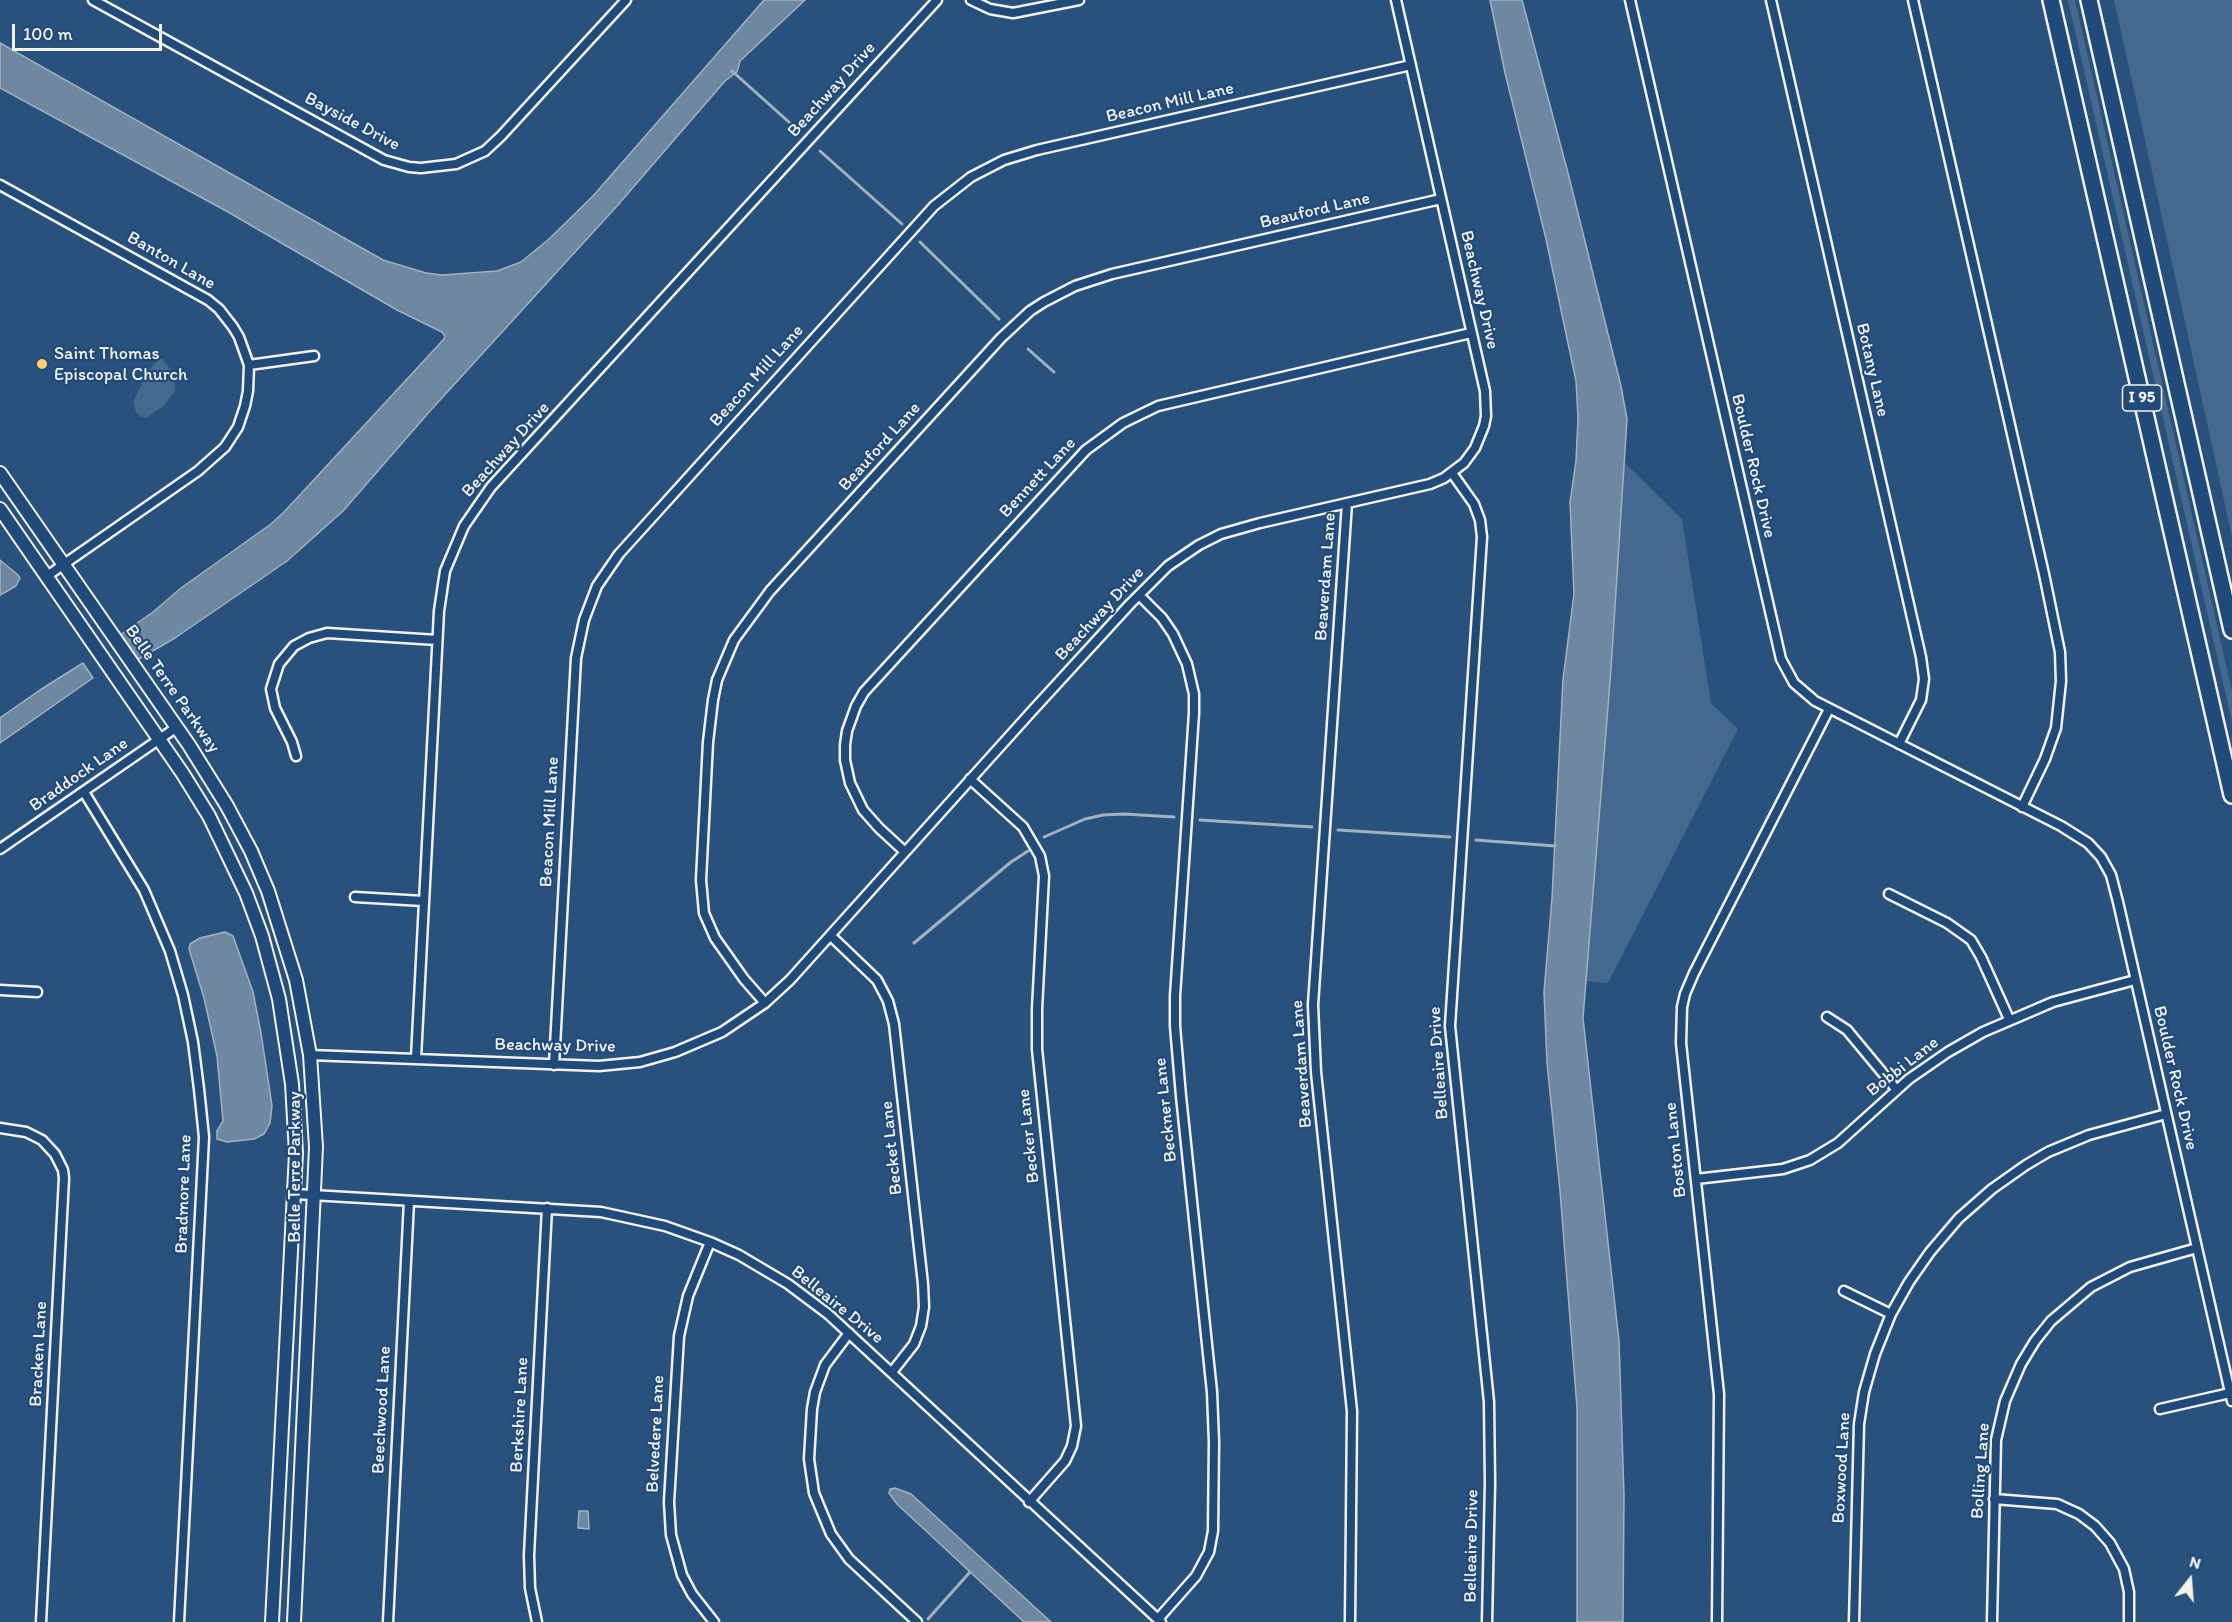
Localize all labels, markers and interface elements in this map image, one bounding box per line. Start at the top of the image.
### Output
scale bar [15,12,165,50]
text: 100 m [23,23,73,45]
street label: Beachway Drive [783,38,881,142]
street label: Beacon Mill Lane [1104,78,1236,128]
street label: Bayside Drive [301,88,403,156]
street label: Beauford Lane [1258,188,1372,234]
street label: Banton Lane [123,227,219,295]
street label: Beachway Drive [1455,228,1503,352]
street label: Beacon Mill Lane [705,320,809,432]
street label: Botany Lane [1851,321,1893,419]
place label: Saint Thomas Episcopal Church [54,343,188,386]
marker: Saint Thomas Episcopal Church [35,357,49,371]
road number: I 95 [2122,385,2162,411]
street label: Boulder Rock Drive [1726,392,1780,540]
street label: Beachway Drive [457,398,555,502]
street label: Beauford Lane [834,398,926,496]
street label: Bennett Lane [995,433,1081,523]
street label: Beaverdam Lane [1311,512,1341,642]
street label: Beachway Drive [1051,562,1149,666]
street label: Belle Terre Parkway [120,621,224,757]
street label: Braddock Lane [25,733,133,817]
street label: Beacon Mill Lane [536,756,564,888]
street label: Beaverdam Lane [1287,999,1317,1129]
street label: Boulder Rock Drive [2148,1004,2202,1152]
street label: Belleaire Drive [1424,1006,1454,1120]
street label: Bobbi Lane [1863,1032,1943,1102]
street label: Beachway Drive [494,1034,616,1058]
street label: Beckner Lane [1150,1057,1182,1163]
street label: Becker Lane [1013,1088,1045,1184]
street label: Belle Terre Parkway [284,1091,306,1243]
street label: Becket Lane [876,1100,908,1196]
street label: Boston Lane [1660,1101,1692,1199]
street label: Bradmore Lane [171,1134,197,1254]
street label: Belleaire Drive [786,1261,888,1349]
street label: Bracken Lane [25,1301,53,1407]
street label: Beechwood Lane [368,1345,396,1475]
street label: Berkshire Lane [506,1357,534,1473]
street label: Belvedere Lane [642,1375,670,1493]
street label: Boxwood Lane [1828,1412,1856,1524]
street label: Bolling Lane [1967,1422,1995,1520]
street label: Belleaire Drive [1460,1489,1484,1603]
north arrow [2160,1550,2220,1610]
text: N [2187,1552,2203,1573]

